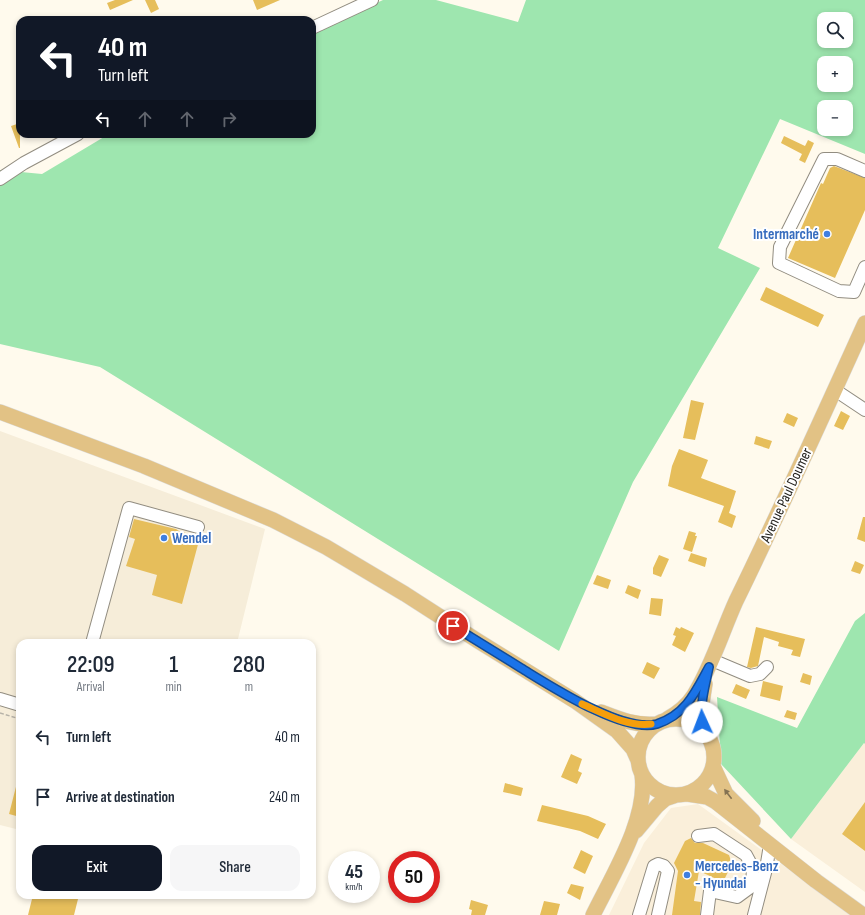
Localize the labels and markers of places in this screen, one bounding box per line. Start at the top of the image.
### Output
place label: Intermarché [753,225,819,244]
marker: Intermarché [822,229,832,239]
place label: Wendel [172,529,211,548]
marker: Wendel [159,533,169,543]
pin [436,609,470,643]
place label: Mercedes-Benz - Hyundai [695,857,779,893]
marker: Mercedes-Benz - Hyundai [682,870,692,880]

